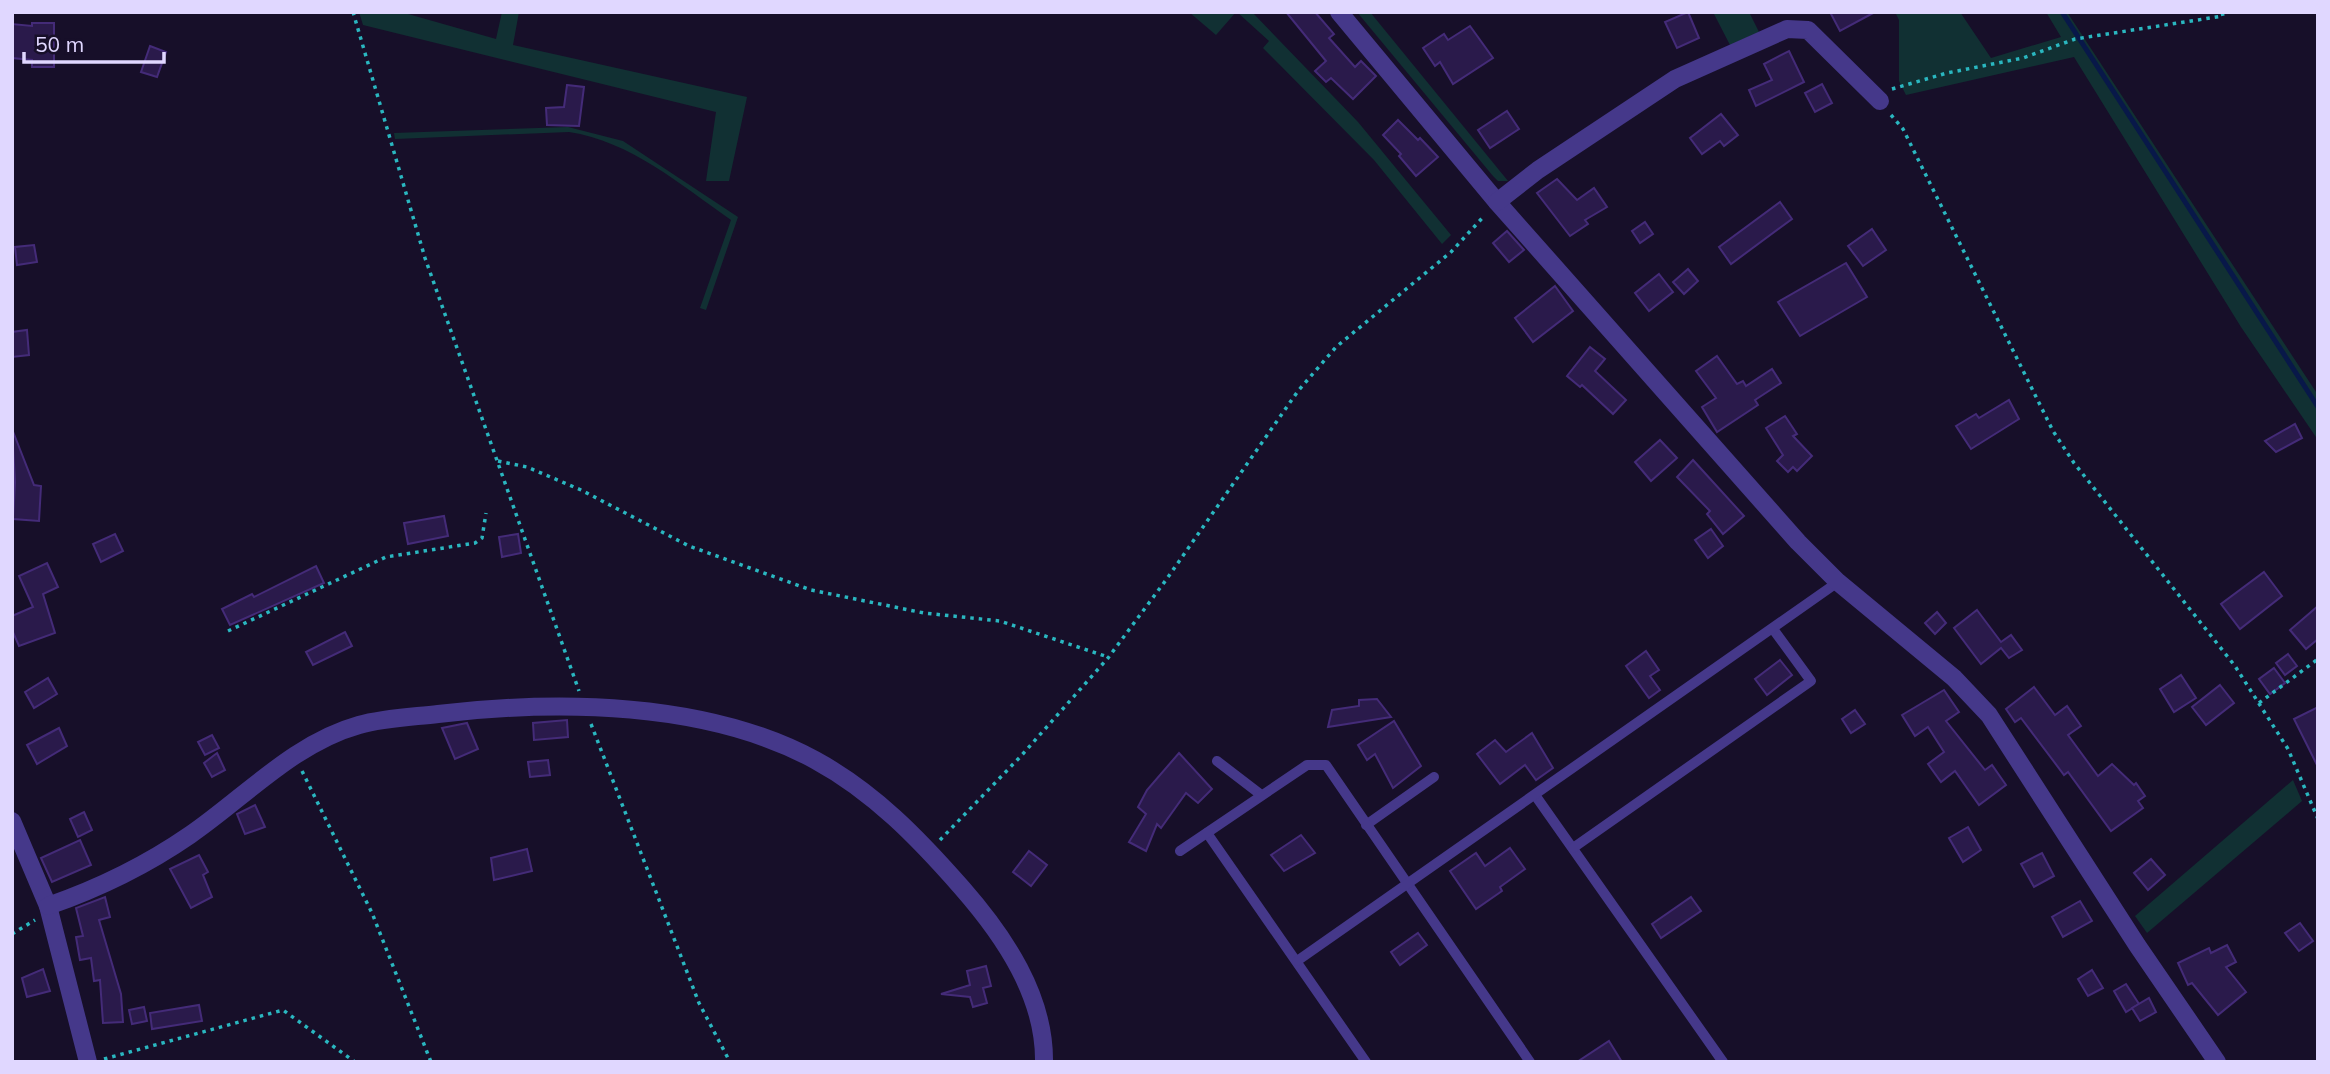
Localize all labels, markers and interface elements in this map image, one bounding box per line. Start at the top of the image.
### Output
scale bar [24,21,164,65]
text: 50 m [35,31,84,57]

